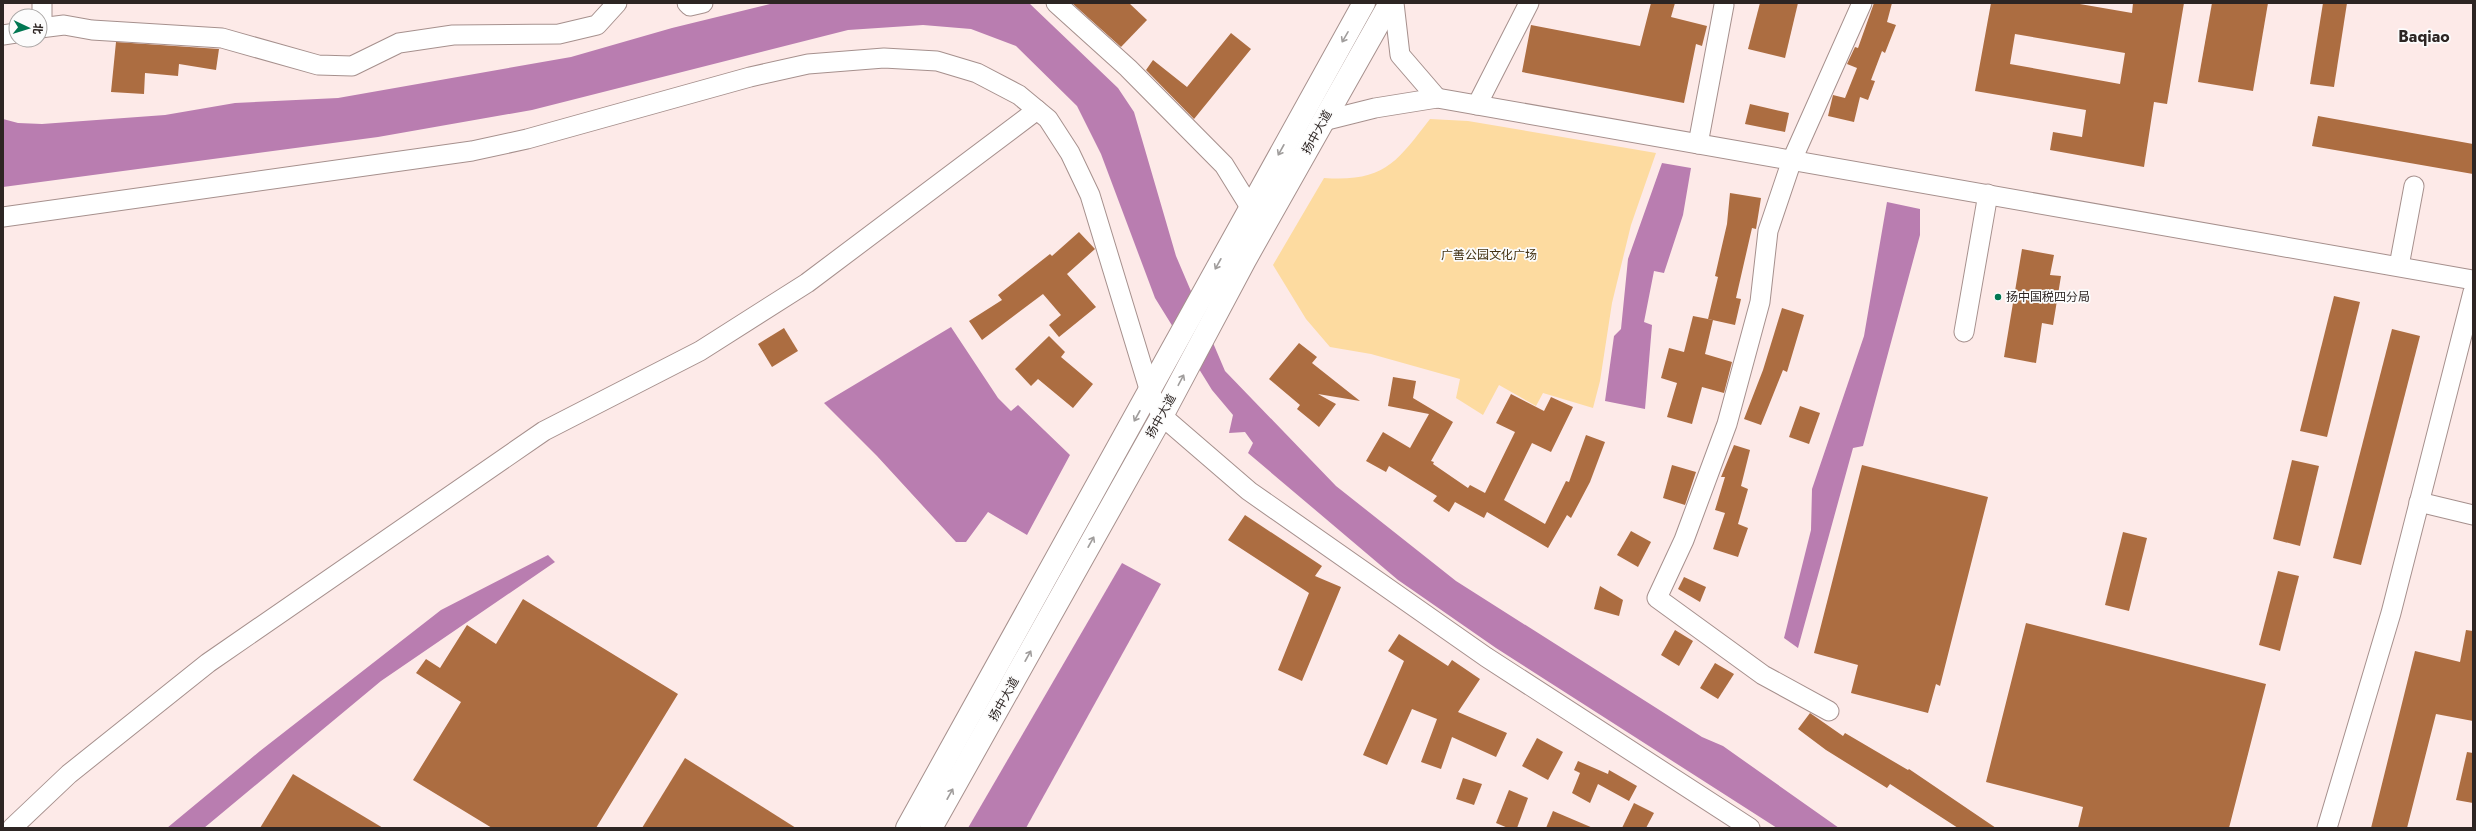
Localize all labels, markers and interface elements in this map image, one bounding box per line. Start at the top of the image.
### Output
north arrow [8,8,48,48]
text: 北 [30,23,46,35]
district label: Baqiao [2398,25,2450,48]
one-way arrow [1340,31,1348,43]
street label: 扬中大道 [1297,107,1337,157]
one-way arrow [1277,144,1285,156]
park label: 广善公园文化广场 [1441,246,1537,264]
one-way arrow [1214,258,1222,270]
place label: 扬中国税四分局 [2006,288,2090,306]
marker: 扬中国税四分局 [1993,292,2003,302]
one-way arrow [1178,374,1185,386]
street label: 扬中大道 [1141,391,1181,441]
one-way arrow [1133,410,1141,422]
one-way arrow [1087,537,1095,549]
one-way arrow [1024,650,1032,662]
street label: 扬中大道 [984,674,1024,724]
one-way arrow [947,788,955,800]

